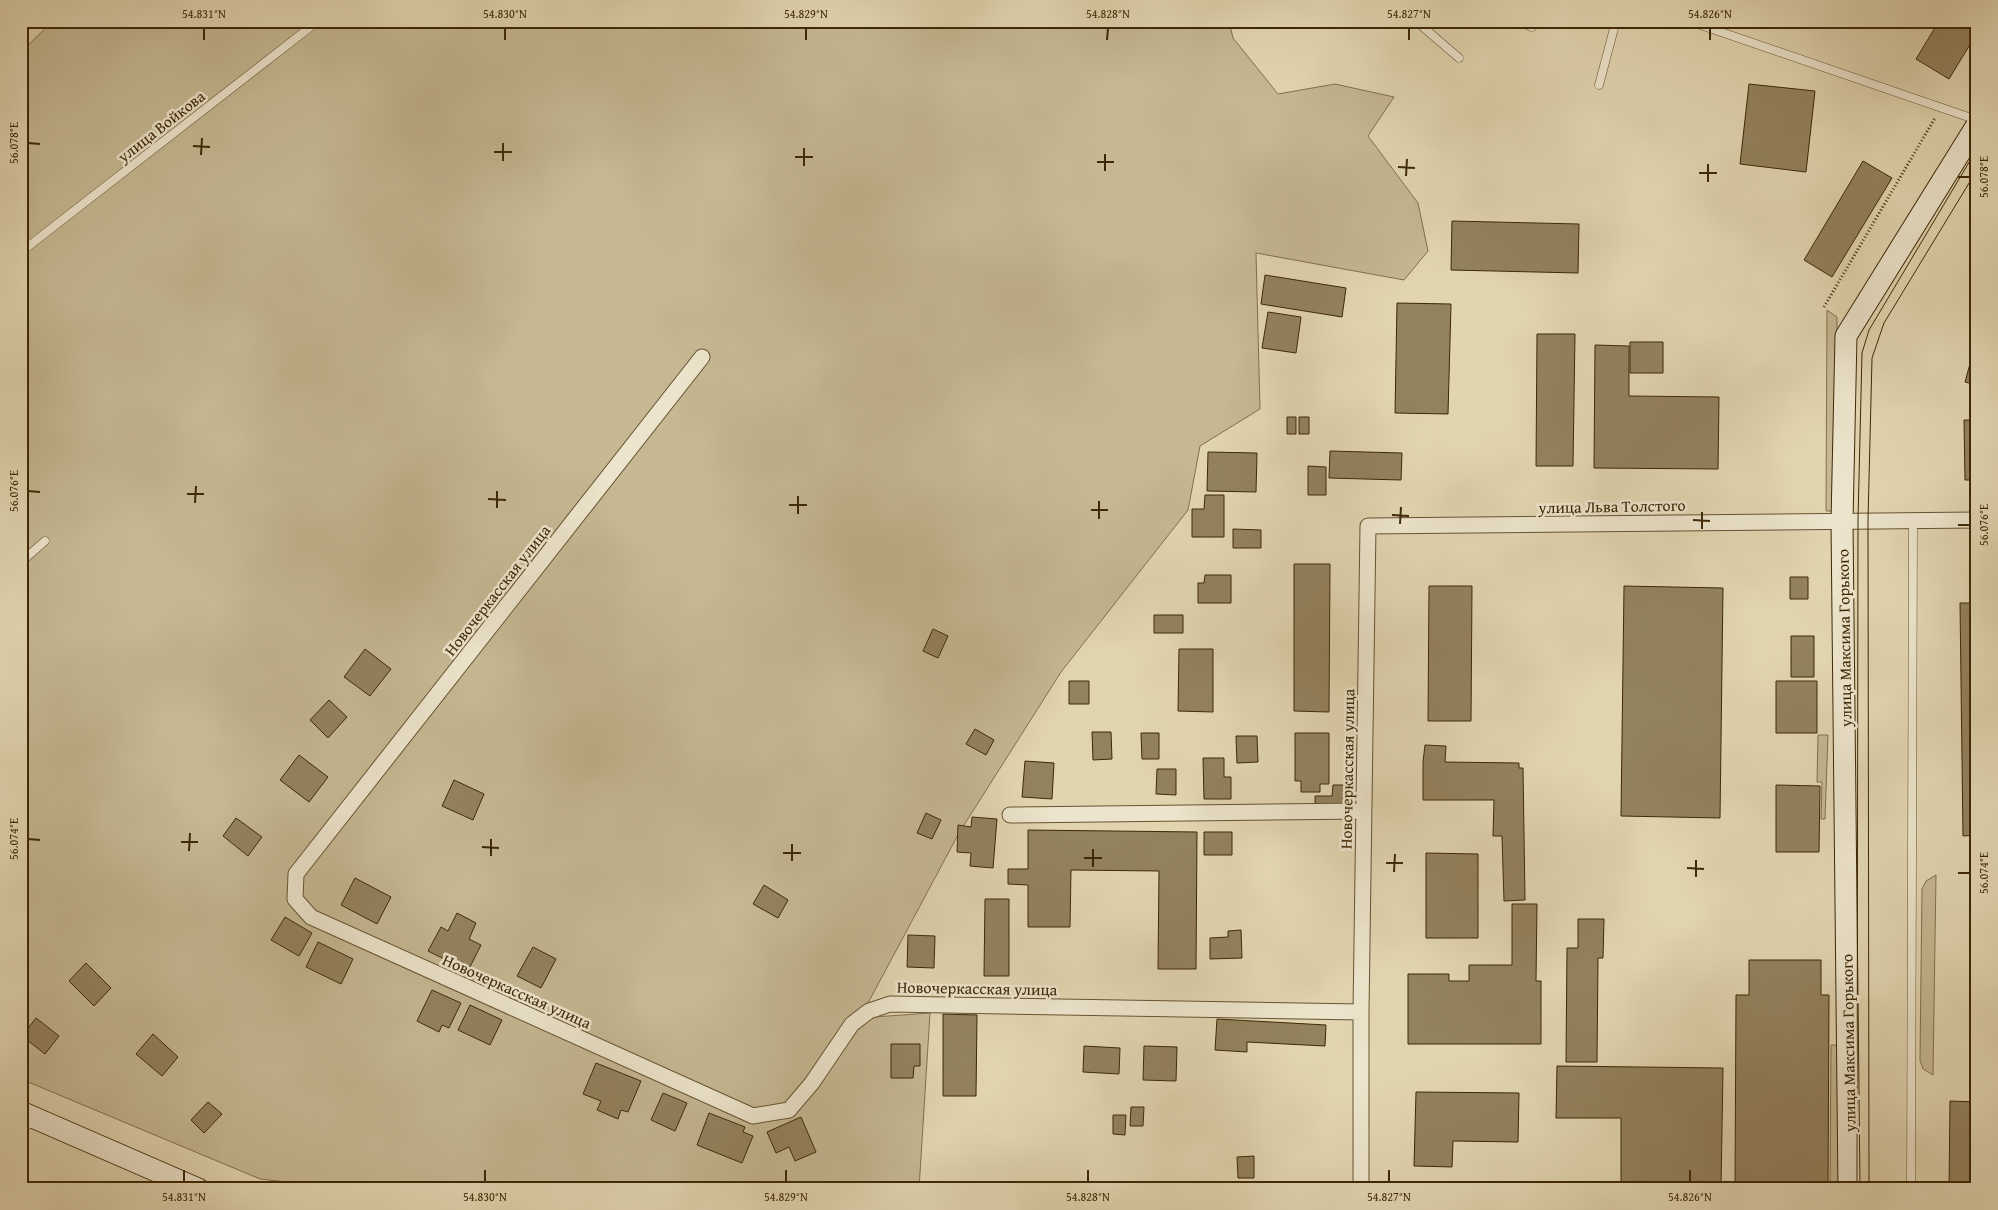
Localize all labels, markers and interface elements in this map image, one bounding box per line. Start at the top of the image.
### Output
text: 54.831°N [182,5,226,22]
text: 54.830°N [483,5,527,22]
text: 54.829°N [784,5,828,22]
text: 54.828°N [1086,5,1130,22]
text: 54.827°N [1387,5,1431,22]
text: 54.826°N [1688,5,1732,22]
street label: улица Войкова [111,84,210,169]
text: 56.078°E [5,122,22,164]
text: 56.078°E [1975,156,1992,198]
text: 56.076°E [5,470,22,512]
street label: улица Льва Толстого [1537,493,1686,519]
text: 56.076°E [1975,504,1992,546]
street label: Новочеркасская улица [438,519,556,661]
street label: улица Максима Горького [1830,549,1858,728]
street label: Новочеркасская улица [1334,688,1360,849]
text: 56.074°E [5,818,22,860]
text: 56.074°E [1975,852,1992,894]
street label: Новочеркасская улица [439,947,596,1035]
street label: улица Максима Горького [1834,954,1862,1133]
street label: Новочеркасская улица [897,975,1058,1001]
text: 54.831°N [162,1188,206,1205]
text: 54.830°N [463,1188,507,1205]
text: 54.829°N [764,1188,808,1205]
text: 54.828°N [1066,1188,1110,1205]
text: 54.827°N [1367,1188,1411,1205]
text: 54.826°N [1668,1188,1712,1205]

